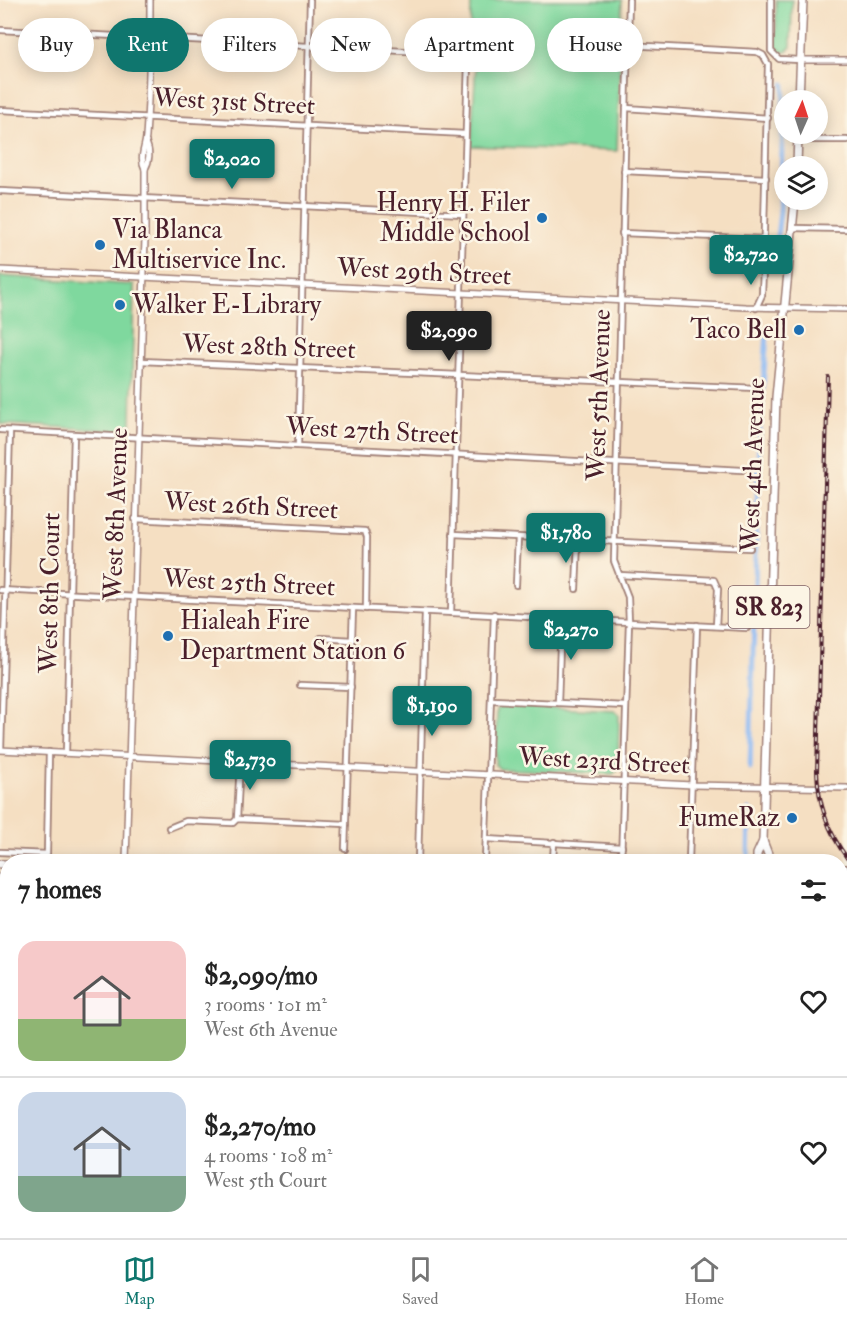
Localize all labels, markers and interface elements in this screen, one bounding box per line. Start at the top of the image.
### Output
chip: Buy [18,18,94,72]
chip: Rent [106,18,189,72]
chip: Filters [201,18,298,72]
chip: New [310,18,392,72]
chip: Apartment [404,18,535,72]
chip: House [547,18,643,72]
street label: West 31st Street [151,82,316,122]
north arrow [774,90,828,144]
map controls [774,90,828,210]
pin: $2,020 [183,139,281,190]
text: $2,020 [204,146,260,171]
button: layers [774,156,828,210]
place label: Henry H. Filer Middle School [376,187,530,249]
marker: Henry H. Filer Middle School [535,211,549,225]
place label: Via Blanca Multiservice Inc. [112,214,286,276]
pin: $2,720 [702,235,800,286]
marker: Via Blanca Multiservice Inc. [93,238,107,252]
text: $2,720 [723,242,779,267]
street label: West 29th Street [335,251,512,293]
place label: Walker E-Library [131,289,322,321]
marker: Walker E-Library [113,298,127,312]
street label: West 5th Avenue [580,308,618,483]
pin: $2,090 [400,311,498,362]
place label: Taco Bell [690,314,787,346]
text: $2,090 [421,318,477,343]
marker: Taco Bell [792,323,806,337]
street label: West 28th Street [181,328,356,366]
street label: West 4th Avenue [734,377,772,554]
street label: West 27th Street [284,410,459,452]
street label: West 8th Avenue [97,427,135,602]
street label: West 26th Street [162,485,339,527]
street label: West 8th Court [33,512,67,675]
pin: $1,780 [517,513,615,564]
text: $1,780 [540,520,592,545]
street label: West 25th Street [161,562,336,603]
road number: SR 823 [728,586,810,628]
place label: Hialeah Fire Department Station 6 [180,605,407,668]
pin: $2,270 [522,610,620,661]
text: $2,270 [543,617,599,642]
marker: Hialeah Fire Department Station 6 [161,629,175,643]
pin: $1,190 [383,686,481,737]
text: $1,190 [407,693,457,718]
pin: $2,730 [201,740,299,791]
street label: West 23rd Street [517,740,690,781]
text: $2,730 [224,747,276,772]
place label: FumeRaz [678,802,780,834]
marker: FumeRaz [785,811,799,825]
text: 7 homes [18,874,101,906]
icon: filters [797,874,830,907]
text: $2,090/mo [204,960,317,992]
icon: home [66,965,138,1037]
icon: heart [797,985,830,1018]
text: 3 rooms · 101 m² [204,992,327,1017]
text: West 6th Avenue [204,1017,338,1042]
text: $2,270/mo [204,1111,316,1143]
icon: home [66,1116,138,1188]
icon: heart [797,1136,830,1169]
text: 4 rooms · 108 m² [204,1143,332,1168]
text: West 5th Court [204,1168,327,1193]
tab: Map [123,1253,156,1309]
tab: Saved [402,1253,438,1309]
tab: Home [684,1253,724,1309]

